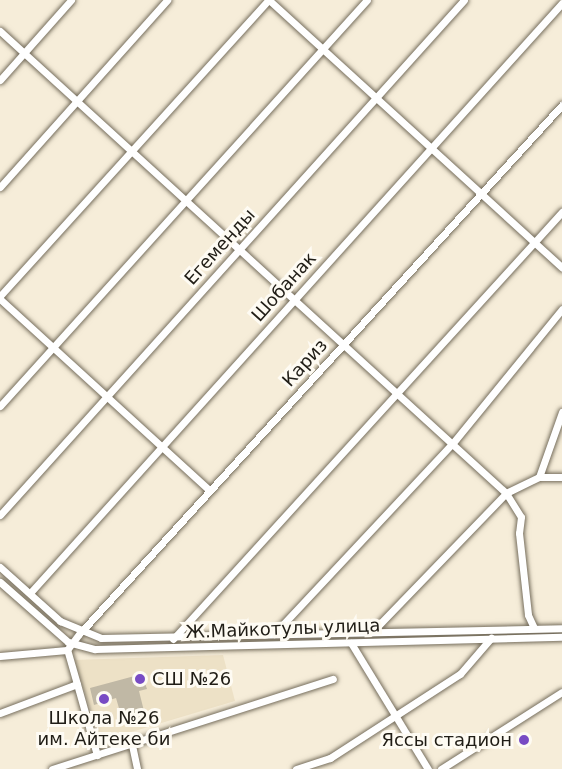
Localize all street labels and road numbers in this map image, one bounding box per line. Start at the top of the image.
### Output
street label: Егеменды [180,204,260,290]
street label: Шобанак [247,248,321,326]
street label: Кариз [278,335,332,391]
street label: Ж.Майкотулы улица [185,615,381,643]

